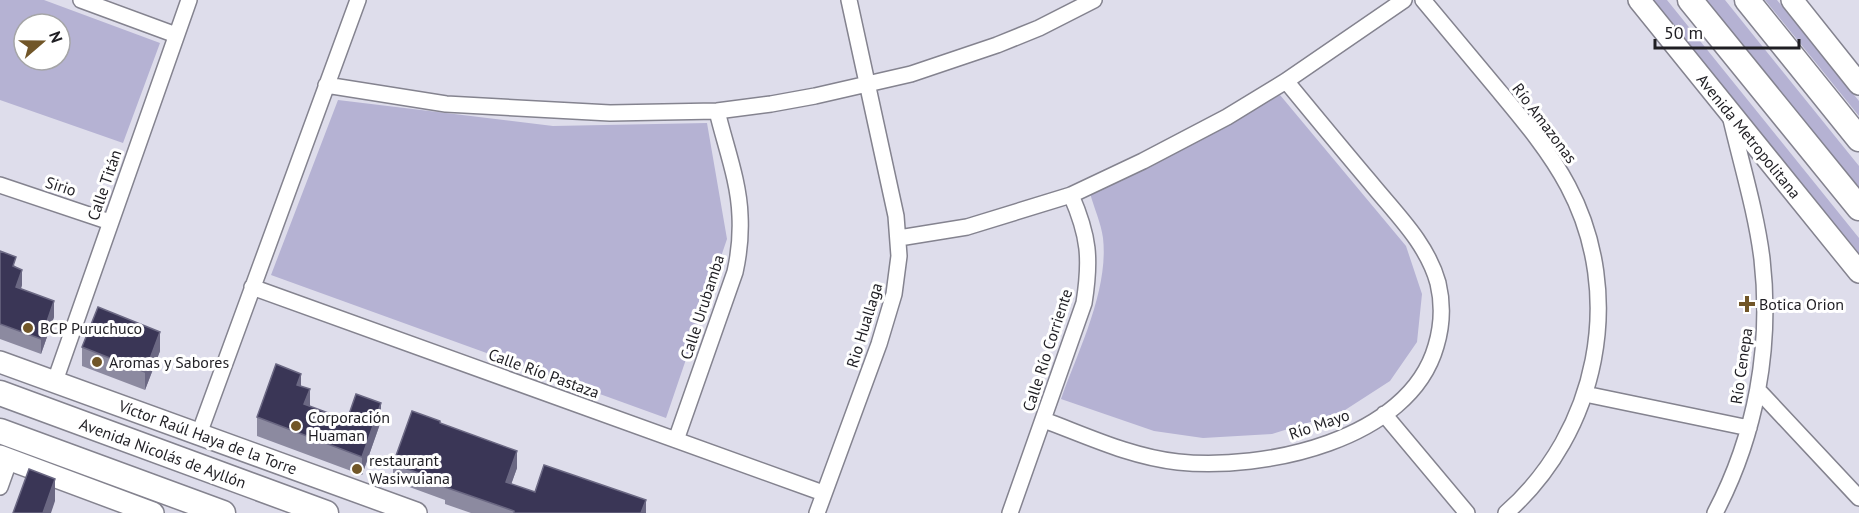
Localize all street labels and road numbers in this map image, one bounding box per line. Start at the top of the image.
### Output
street label: Avenida Metropolitana [1693,70,1805,202]
street label: Río Amazonas [1508,79,1582,167]
street label: Calle Titán [83,147,125,223]
street label: Sirio [43,172,79,200]
street label: Calle Urubamba [676,252,728,362]
street label: Rio Huallaga [842,280,886,370]
street label: Calle Río Corriente [1018,286,1076,414]
street label: Río Cenepa [1726,327,1756,405]
street label: Calle Río Pastaza [486,344,602,402]
street label: Víctor Raúl Haya de la Torre [115,395,300,479]
street label: Río Mayo [1286,404,1352,444]
street label: Avenida Nicolás de Ayllón [77,414,249,492]

